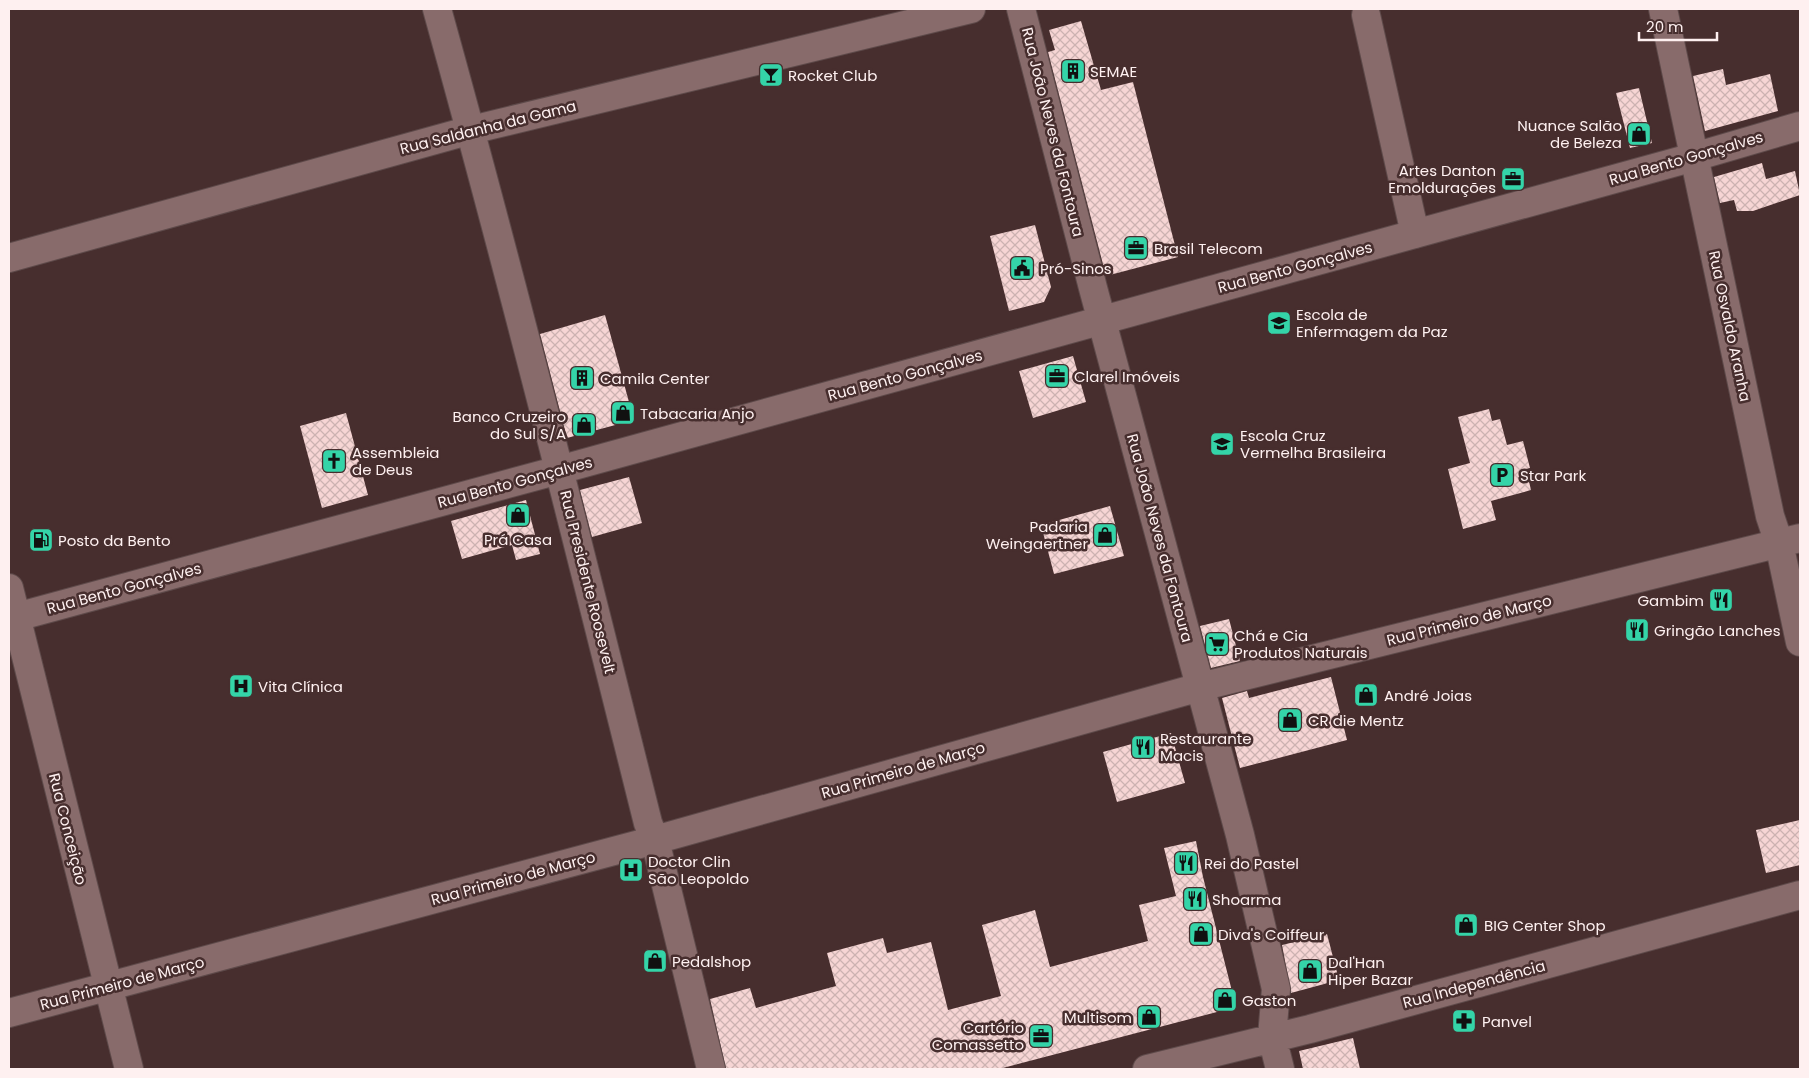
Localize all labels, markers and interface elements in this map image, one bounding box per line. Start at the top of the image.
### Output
scale bar [1639,10,1716,42]
text: 20 m [1646,16,1684,37]
street label: Rua João Neves da Fontoura [1017,25,1089,239]
building icon: SEMAE [1060,58,1086,84]
place label: SEMAE [1090,61,1137,82]
bar icon: Rocket Club [758,62,784,88]
place label: Rocket Club [788,65,877,86]
street label: Rua Saldanha da Gama [398,95,578,159]
place label: Nuance Salão de Beleza [1517,115,1622,153]
shop icon: Nuance Salão de Beleza [1626,121,1652,147]
street label: Rua Bento Gonçalves [1606,126,1766,190]
place label: Artes Danton Emoldurações [1388,160,1496,198]
office icon: Artes Danton Emoldurações [1500,166,1526,192]
office icon: Brasil Telecom [1123,235,1149,261]
street label: Rua Bento Gonçalves [1215,236,1375,298]
place label: Brasil Telecom [1154,238,1263,259]
street label: Rua Osvaldo Aranha [1704,249,1756,403]
public building icon: Pró-Sinos [1009,255,1035,281]
place label: Pró-Sinos [1040,258,1112,279]
place label: Escola de Enfermagem da Paz [1296,304,1448,342]
school or university icon: Escola de Enfermagem da Paz [1266,310,1292,336]
street label: Rua Bento Gonçalves [825,344,985,406]
office icon: Clarel Imóveis [1044,363,1070,389]
building icon: Camila Center [569,365,595,391]
place label: Clarel Imóveis [1074,366,1180,387]
place label: Camila Center [600,368,710,389]
shop icon: Tabacaria Anjo [610,400,636,426]
place label: Tabacaria Anjo [640,403,754,424]
place label: Banco Cruzeiro do Sul S/A [453,406,566,444]
shop icon: Banco Cruzeiro do Sul S/A [571,412,597,438]
place label: Escola Cruz Vermelha Brasileira [1240,425,1386,463]
street label: Rua João Neves da Fontoura [1122,431,1198,645]
school or university icon: Escola Cruz Vermelha Brasileira [1209,431,1235,457]
place label: Assembleia de Deus [352,442,439,480]
church icon: Assembleia de Deus [321,448,347,474]
street label: Rua Bento Gonçalves [435,451,595,513]
parking icon: Star Park [1489,462,1515,488]
place label: Star Park [1520,465,1586,486]
street label: Rua Presidente Roosevelt [555,488,621,676]
shop icon: Prá Casa [505,502,531,528]
place label: Padaria Weingaertner [986,516,1088,554]
shop icon: Padaria Weingaertner [1092,522,1118,548]
fuel station icon: Posto da Bento [28,527,54,553]
place label: Prá Casa [484,529,552,550]
place label: Posto da Bento [58,530,171,551]
street label: Rua Bento Gonçalves [44,557,204,619]
restaurant icon: Gambim [1708,587,1734,613]
street label: Rua Primeiro de Março [1384,589,1554,651]
place label: Gambim [1637,590,1704,611]
restaurant icon: Gringão Lanches [1624,617,1650,643]
place label: Gringão Lanches [1654,620,1781,641]
place label: Chá e Cia Produtos Naturais [1234,625,1368,663]
supermarket icon: Chá e Cia Produtos Naturais [1204,631,1230,657]
hospital icon: Vita Clínica [228,673,254,699]
place label: Vita Clínica [258,676,343,697]
shop icon: André Joias [1353,682,1379,708]
place label: André Joias [1384,685,1472,706]
shop icon: CR die Mentz [1277,707,1303,733]
place label: CR die Mentz [1308,710,1404,731]
place label: Restaurante Macis [1160,728,1252,766]
restaurant icon: Restaurante Macis [1130,734,1156,760]
street label: Rua Primeiro de Março [819,737,987,803]
street label: Rua Conceição [44,771,92,887]
street label: Rua Primeiro de Março [429,846,597,910]
restaurant icon: Rei do Pastel [1173,850,1199,876]
place label: Doctor Clin São Leopoldo [648,851,749,889]
place label: Rei do Pastel [1204,853,1299,874]
hospital icon: Doctor Clin São Leopoldo [618,857,644,883]
restaurant icon: Shoarma [1182,886,1208,912]
place label: Shoarma [1212,889,1281,910]
shop icon: BIG Center Shop [1453,912,1479,938]
place label: BIG Center Shop [1484,915,1606,936]
shop icon: Diva's Coiffeur [1188,921,1214,947]
place label: Diva's Coiffeur [1218,924,1325,945]
shop icon: Pedalshop [642,948,668,974]
street label: Rua Primeiro de Março [38,951,206,1015]
place label: Pedalshop [672,951,751,972]
place label: Dal'Han Hiper Bazar [1328,952,1413,990]
street label: Rua Independência [1400,955,1548,1013]
shop icon: Dal'Han Hiper Bazar [1297,958,1323,984]
shop icon: Gaston [1212,987,1238,1013]
place label: Gaston [1242,990,1296,1011]
shop icon: Multisom [1136,1004,1162,1030]
place label: Multisom [1064,1007,1132,1028]
pharmacy icon: Panvel [1451,1008,1477,1034]
place label: Panvel [1482,1011,1532,1032]
place label: Cartório Comassetto [932,1017,1024,1055]
office icon: Cartório Comassetto [1028,1023,1054,1049]

